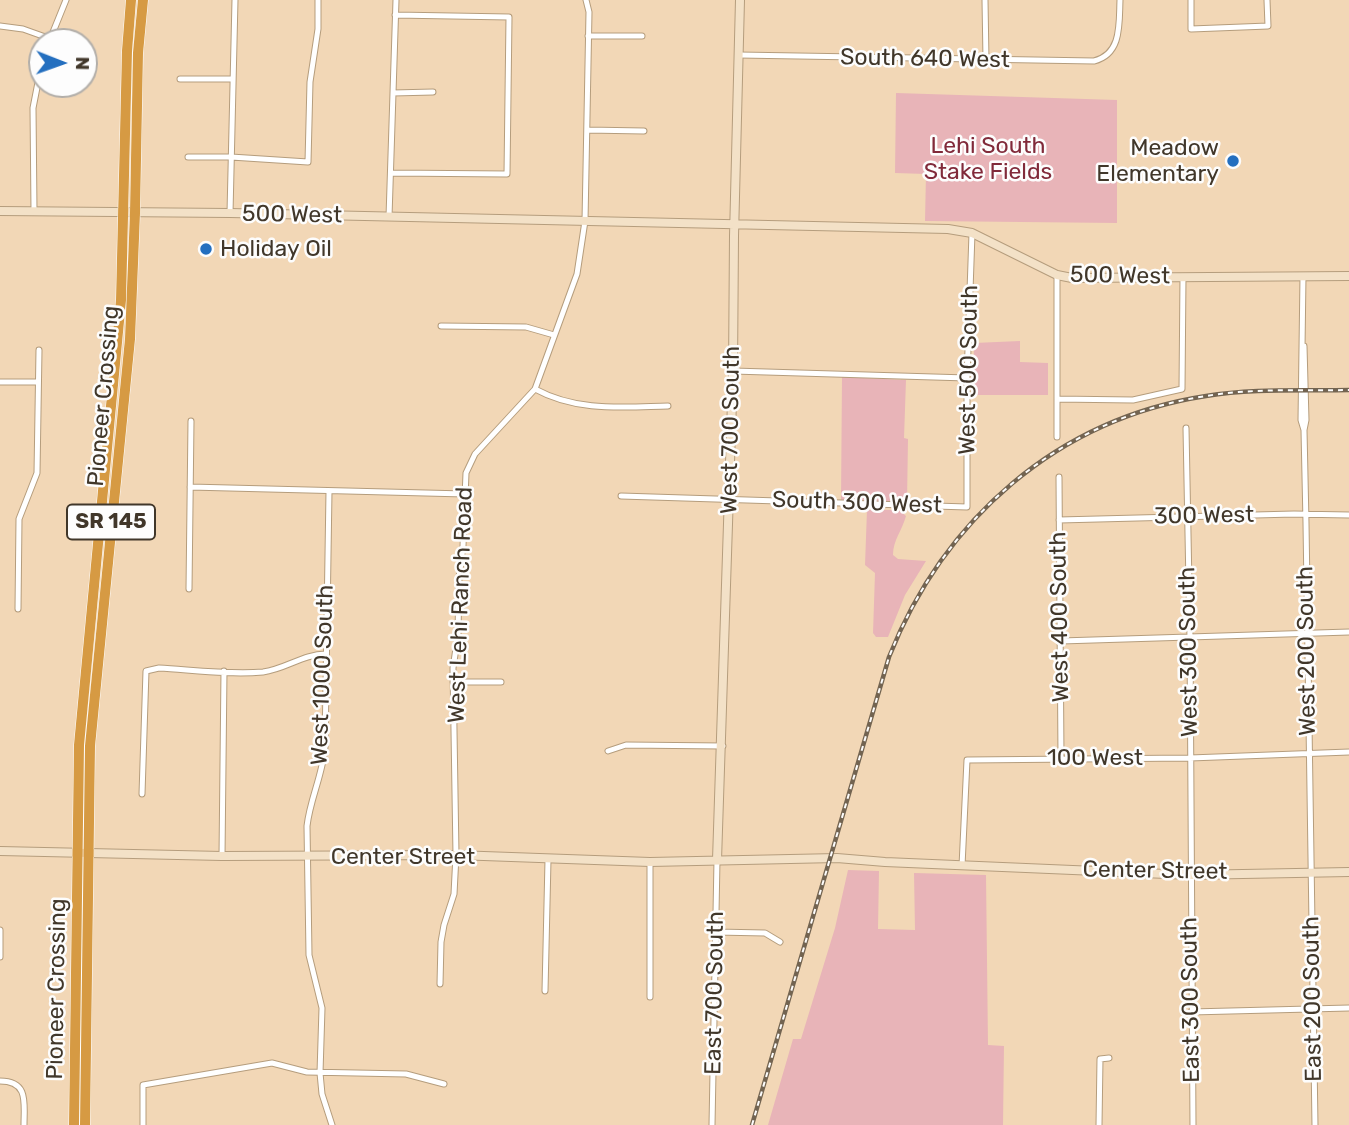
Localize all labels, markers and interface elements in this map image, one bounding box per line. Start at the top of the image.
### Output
north arrow [28,28,98,98]
street label: South 640 West [840,44,1010,74]
text: N [71,56,94,70]
park label: Lehi South Stake Fields [924,132,1052,186]
place label: Meadow Elementary [1096,134,1219,188]
marker: Meadow Elementary [1225,153,1241,169]
street label: 500 West [242,200,342,230]
place label: Holiday Oil [220,235,332,263]
marker: Holiday Oil [198,241,214,257]
street label: 500 West [1070,261,1170,291]
street label: West 500 South [954,285,984,455]
street label: Pioneer Crossing [82,304,126,488]
street label: West 700 South [716,346,746,514]
street label: West Lehi Ranch Road [443,486,479,724]
street label: South 300 West [771,486,943,520]
street label: 300 West [1154,501,1254,531]
road number: SR 145 [67,504,155,540]
street label: West 400 South [1045,531,1075,703]
street label: West 200 South [1292,566,1322,736]
street label: West 300 South [1174,567,1204,737]
street label: West 1000 South [306,584,340,766]
street label: 100 West [1047,744,1143,772]
street label: Center Street [331,843,475,871]
street label: Center Street [1082,856,1228,886]
street label: Pioneer Crossing [42,898,72,1080]
street label: East 700 South [700,911,730,1075]
street label: East 200 South [1298,916,1328,1082]
street label: East 300 South [1176,917,1206,1083]

